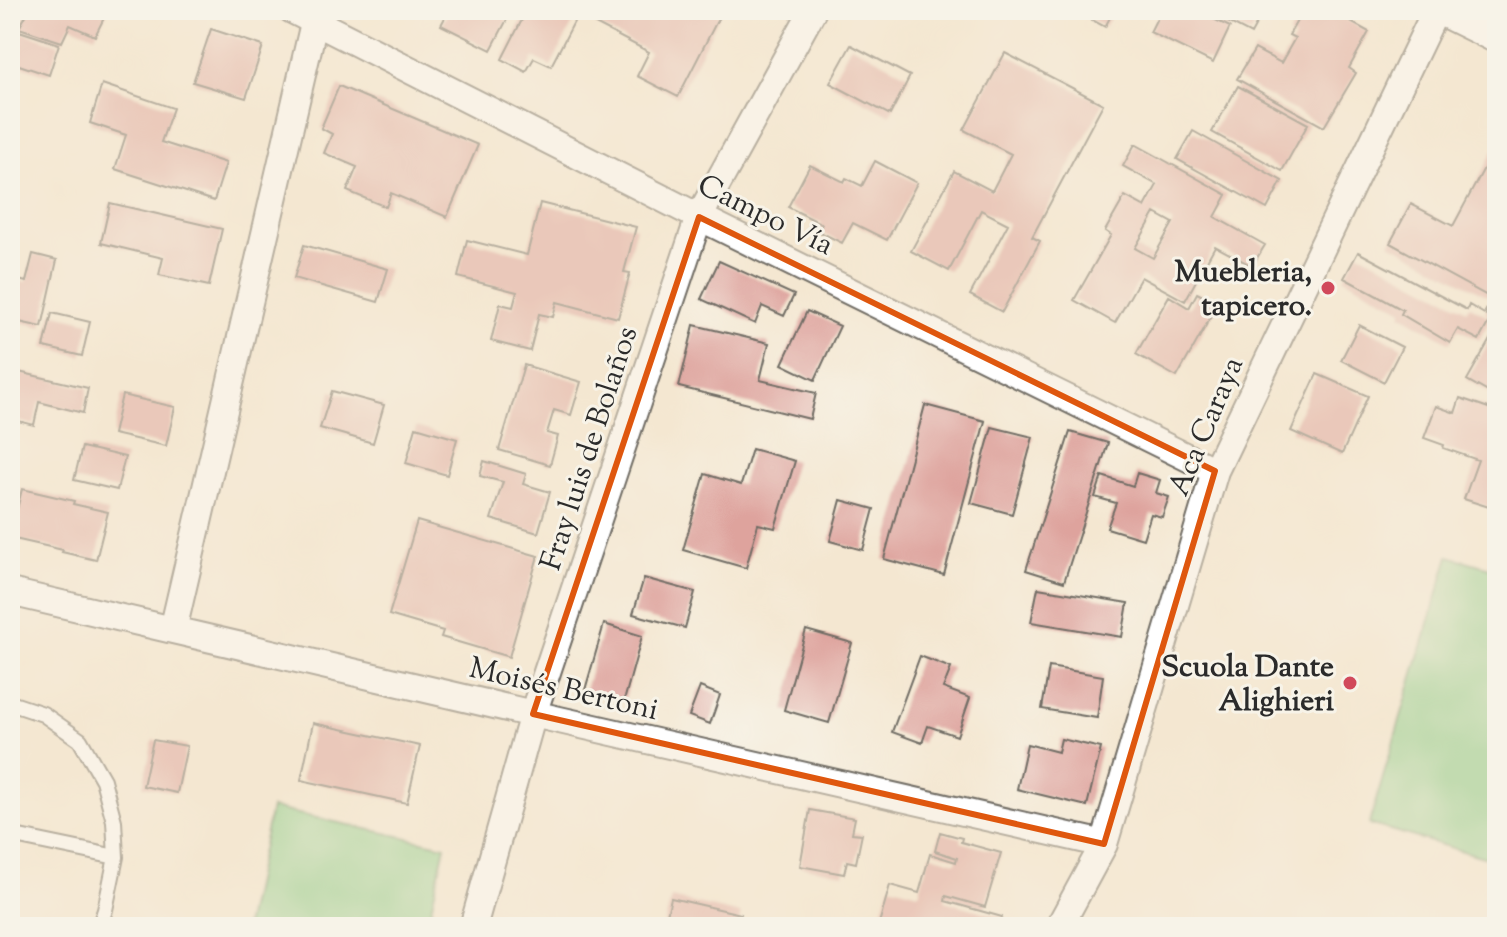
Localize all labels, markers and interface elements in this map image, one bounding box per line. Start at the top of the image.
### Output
street label: Campo Vía [690,165,840,268]
place label: Muebleria, tapicero. [1175,252,1312,329]
marker: Muebleria, tapicero. [1319,279,1337,297]
street label: Fray luis de Bolaños [531,321,650,576]
street label: Aca Caraya [1159,351,1256,503]
place label: Scuola Dante Alighieri [1161,647,1334,724]
street label: Moisés Bertoni [465,648,662,733]
marker: Scuola Dante Alighieri [1341,674,1359,692]

